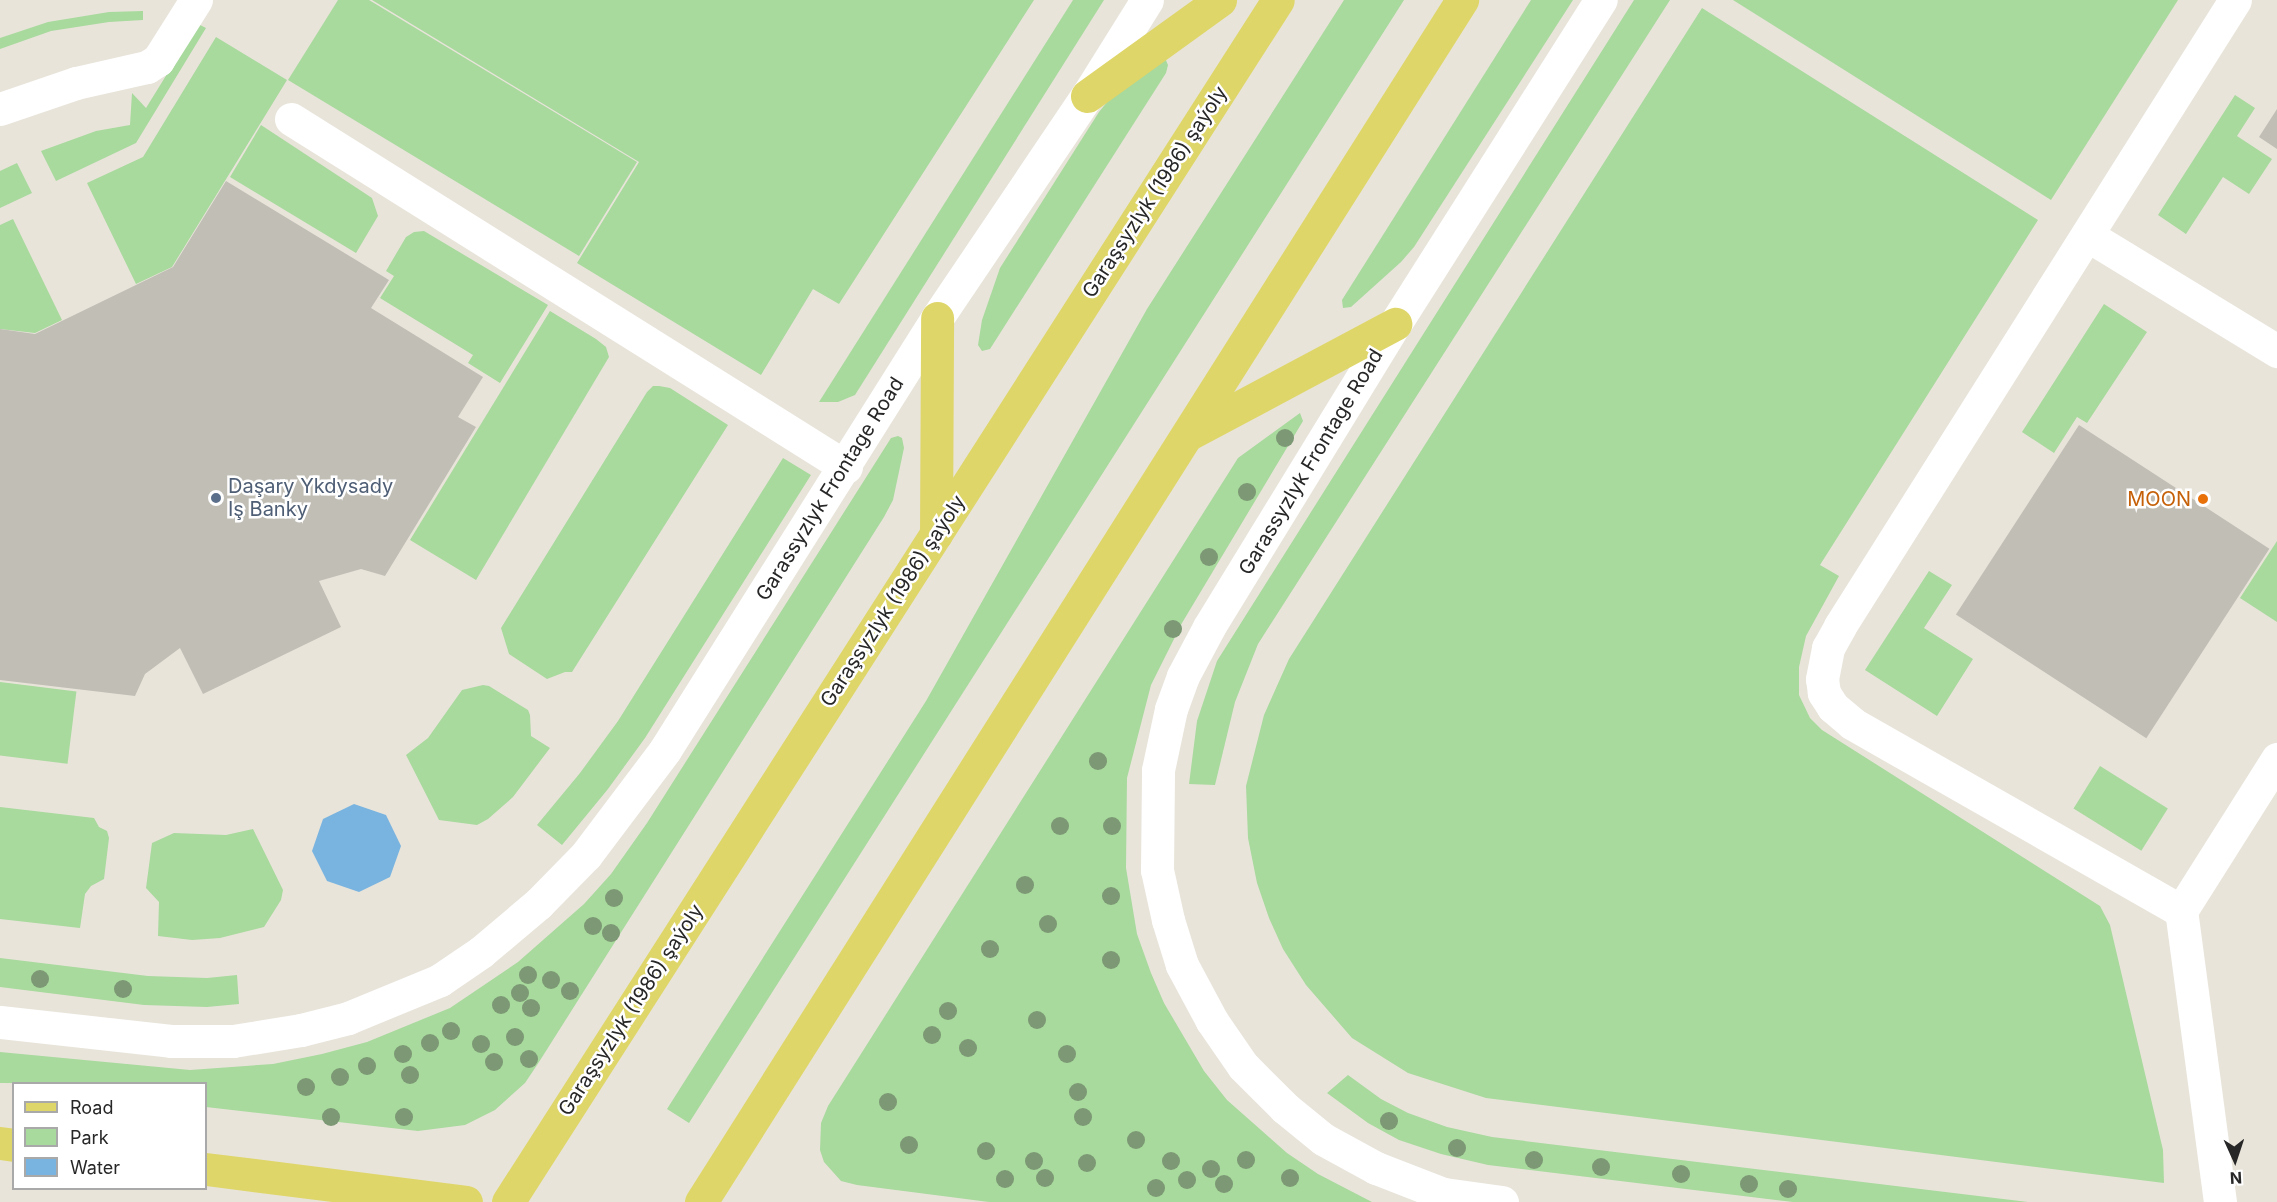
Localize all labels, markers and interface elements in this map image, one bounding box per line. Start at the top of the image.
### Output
street label: Garaşsyzlyk (1986) şaýoly [1078,82,1232,302]
street label: Garassyzlyk Frontage Road [1234,345,1388,579]
street label: Garassyzlyk Frontage Road [751,373,909,605]
place label: Daşary Ykdysady Iş Banky [228,474,393,521]
place label: MOON [2127,487,2191,511]
marker: Daşary Ykdysady Iş Banky [209,491,223,505]
street label: Garaşsyzlyk (1986) şaýoly [816,491,970,711]
marker: MOON [2196,492,2210,506]
street label: Garaşsyzlyk (1986) şaýoly [554,900,708,1120]
legend [12,1082,207,1190]
text: Road [70,1097,113,1118]
text: Park [70,1127,109,1148]
north arrow [2205,1130,2265,1190]
text: Water [70,1157,120,1178]
text: N [2229,1168,2243,1188]

